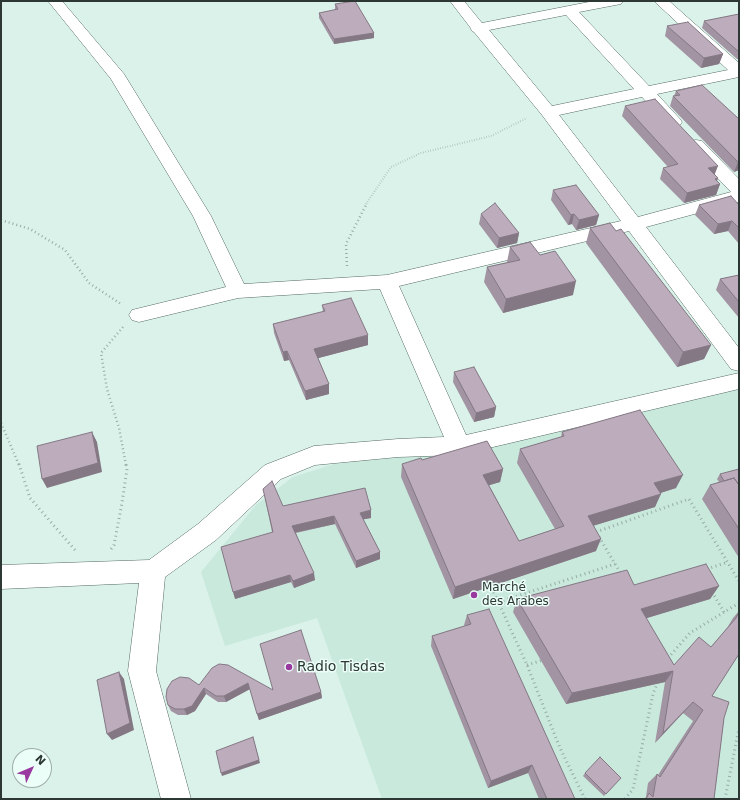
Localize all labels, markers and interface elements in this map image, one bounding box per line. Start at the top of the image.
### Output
place label: Marché des Arabes [482,581,549,609]
marker: Marché des Arabes [469,590,479,600]
place label: Radio Tisdas [297,659,385,675]
marker: Radio Tisdas [284,662,294,672]
north arrow [12,748,52,788]
text: N [32,752,48,768]

